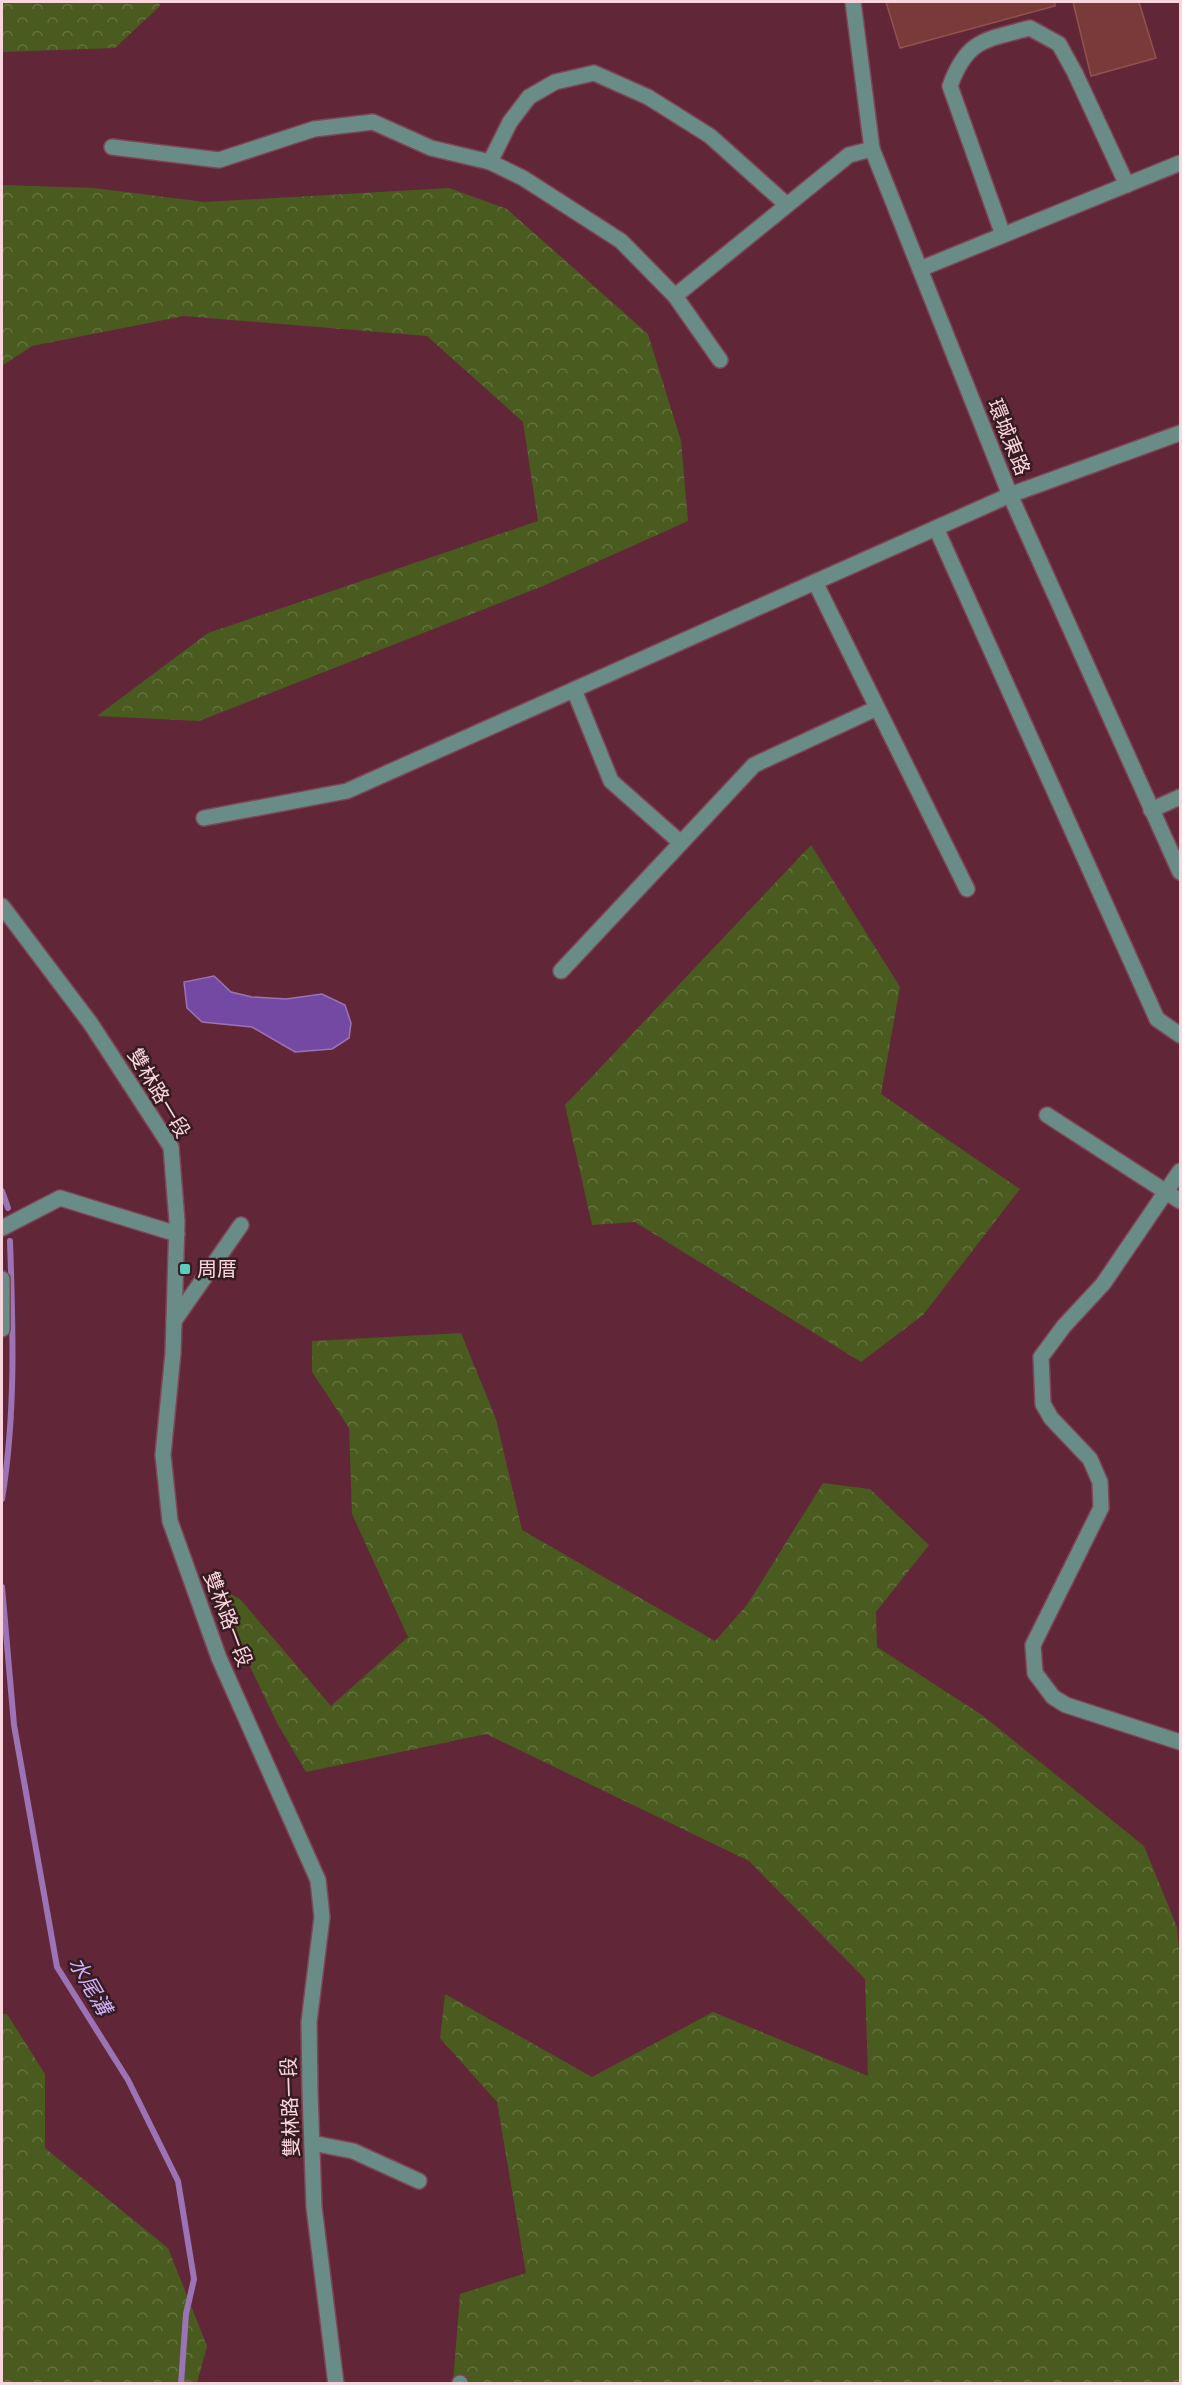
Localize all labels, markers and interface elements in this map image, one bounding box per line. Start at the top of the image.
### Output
street label: 環城東路 [980,395,1036,480]
street label: 雙林路一段 [120,1043,196,1144]
place label: 周厝 [197,1256,237,1284]
marker: 周厝 [178,1262,192,1276]
street label: 雙林路一段 [196,1568,258,1671]
water label: 水尾溝 [61,1951,120,2023]
street label: 雙林路一段 [275,2057,307,2157]

